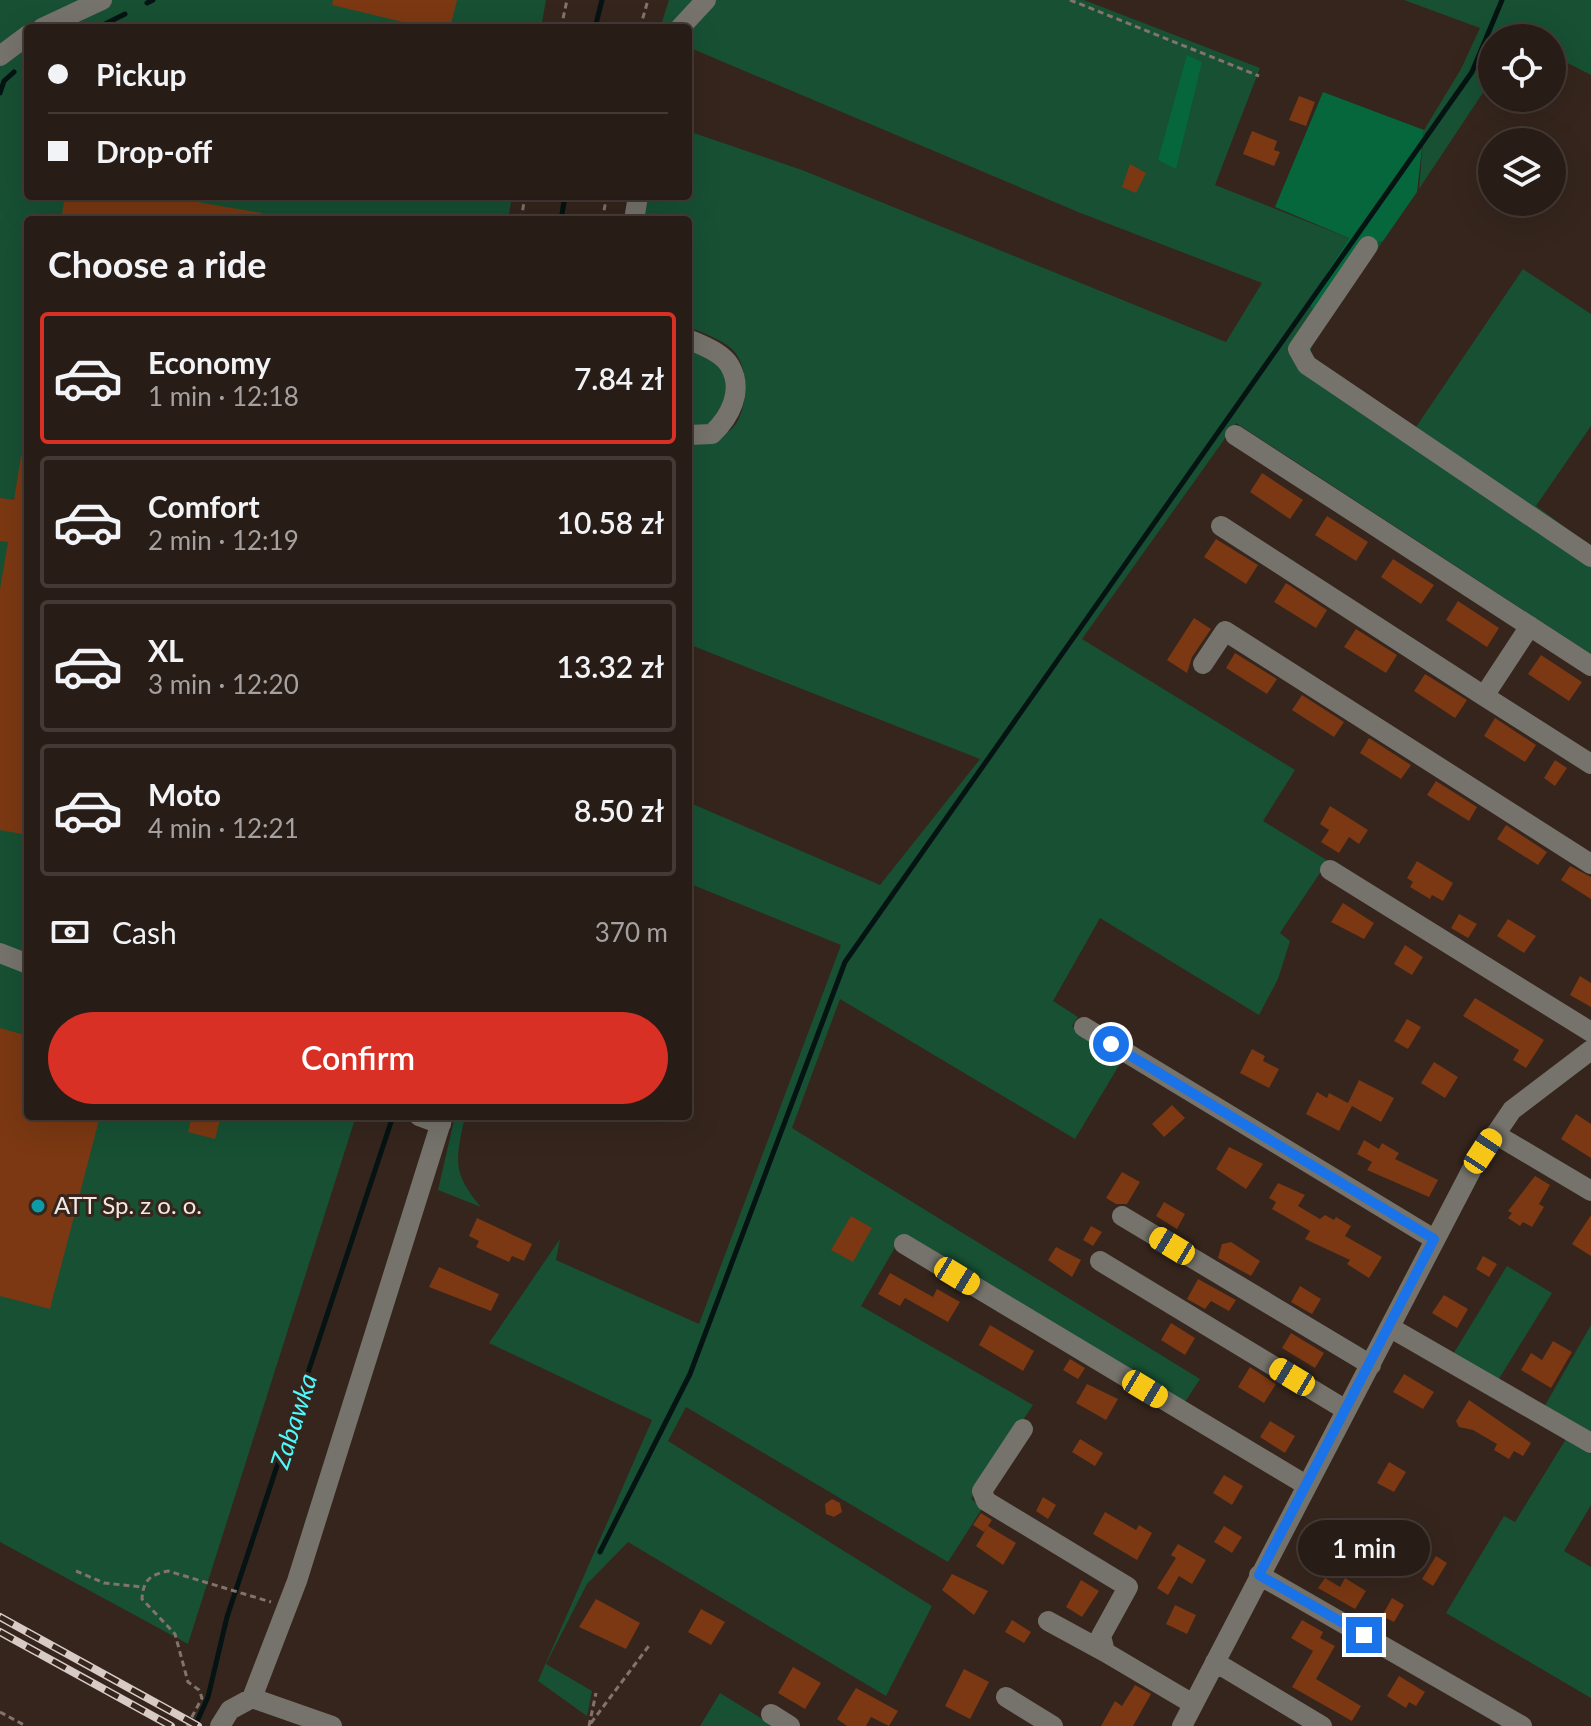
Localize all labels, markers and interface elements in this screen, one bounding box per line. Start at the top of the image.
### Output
map controls [1478,24,1566,216]
button: locate [1478,24,1566,112]
text: Pickup [96,56,187,92]
button: layers [1478,128,1566,216]
text: Drop-off [96,133,212,169]
text: Choose a ride [48,242,267,286]
icon: car [52,342,124,414]
text: Economy [148,344,271,380]
text: 7.84 zł [574,360,664,396]
text: 1 min · 12:18 [148,380,299,412]
icon: car [52,486,124,558]
text: Comfort [148,488,260,524]
text: 10.58 zł [557,504,664,540]
text: 2 min · 12:19 [148,524,299,556]
icon: car [52,630,124,702]
text: XL [148,632,184,668]
text: 13.32 zł [557,648,664,684]
text: 3 min · 12:20 [148,668,299,700]
icon: car [52,774,124,846]
text: Moto [148,776,221,812]
text: 8.50 zł [574,792,664,828]
text: 4 min · 12:21 [148,812,299,844]
icon: cash [48,910,92,954]
text: Cash [112,914,177,950]
text: 370 m [595,916,668,948]
button: Confirm [48,1012,668,1104]
route start [1093,1026,1129,1062]
car [1460,1124,1506,1178]
place label: ATT Sp. z o. o. [54,1190,202,1219]
marker: ATT Sp. z o. o. [29,1197,47,1215]
car [1145,1223,1199,1269]
car [930,1253,984,1299]
car [1265,1354,1319,1400]
car [1118,1366,1172,1412]
water label: Zabawka [262,1369,323,1473]
callout: 1 min [1298,1519,1430,1575]
text: 1 min [1332,1532,1396,1564]
route end [1346,1617,1382,1653]

